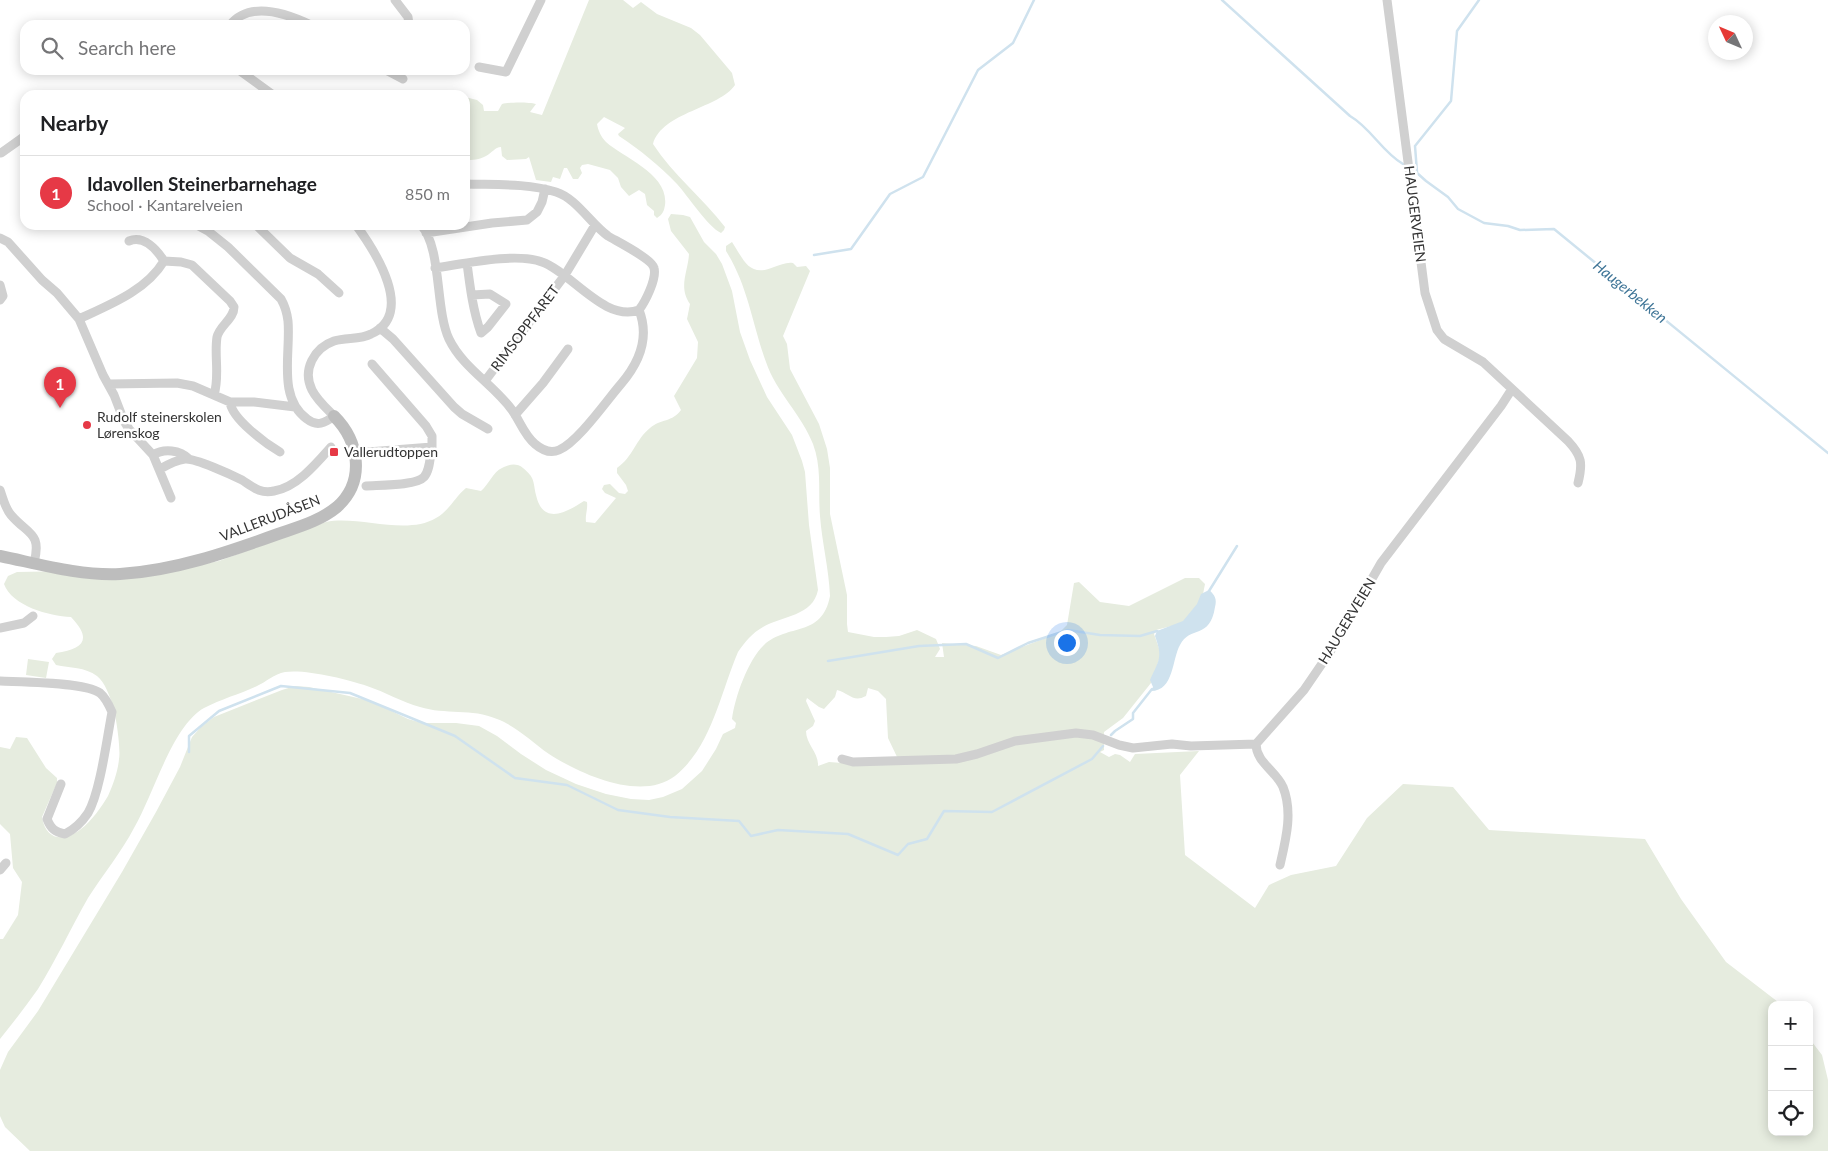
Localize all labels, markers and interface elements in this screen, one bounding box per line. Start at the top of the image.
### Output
north arrow [1708,15,1753,60]
search box [20,20,470,75]
icon: search [38,34,66,62]
text: Search here [78,36,176,59]
text: Nearby [40,110,108,135]
street label: HAUGERVEIEN [1401,165,1430,263]
text: Idavollen Steinerbarnehage [87,172,317,195]
text: 1 [51,184,61,203]
text: 850 m [405,184,450,203]
text: School · Kantarelveien [87,195,243,214]
water label: Haugerbekken [1590,256,1671,326]
street label: RIMSOPPFARET [487,281,563,374]
pin: 1 [44,367,76,408]
place label: Rudolf steinerskolen Lørenskog [97,408,222,441]
marker: Rudolf steinerskolen Lørenskog [81,419,93,431]
place label: Vallerudtoppen [344,443,438,460]
marker: Vallerudtoppen [328,446,340,458]
street label: VALLERUDÅSEN [217,491,322,544]
street label: HAUGERVEIEN [1314,575,1379,667]
your location [1054,630,1080,656]
map controls [1768,1001,1813,1136]
button: + [1768,1001,1813,1046]
button: − [1768,1046,1813,1091]
button: locate [1768,1091,1813,1136]

